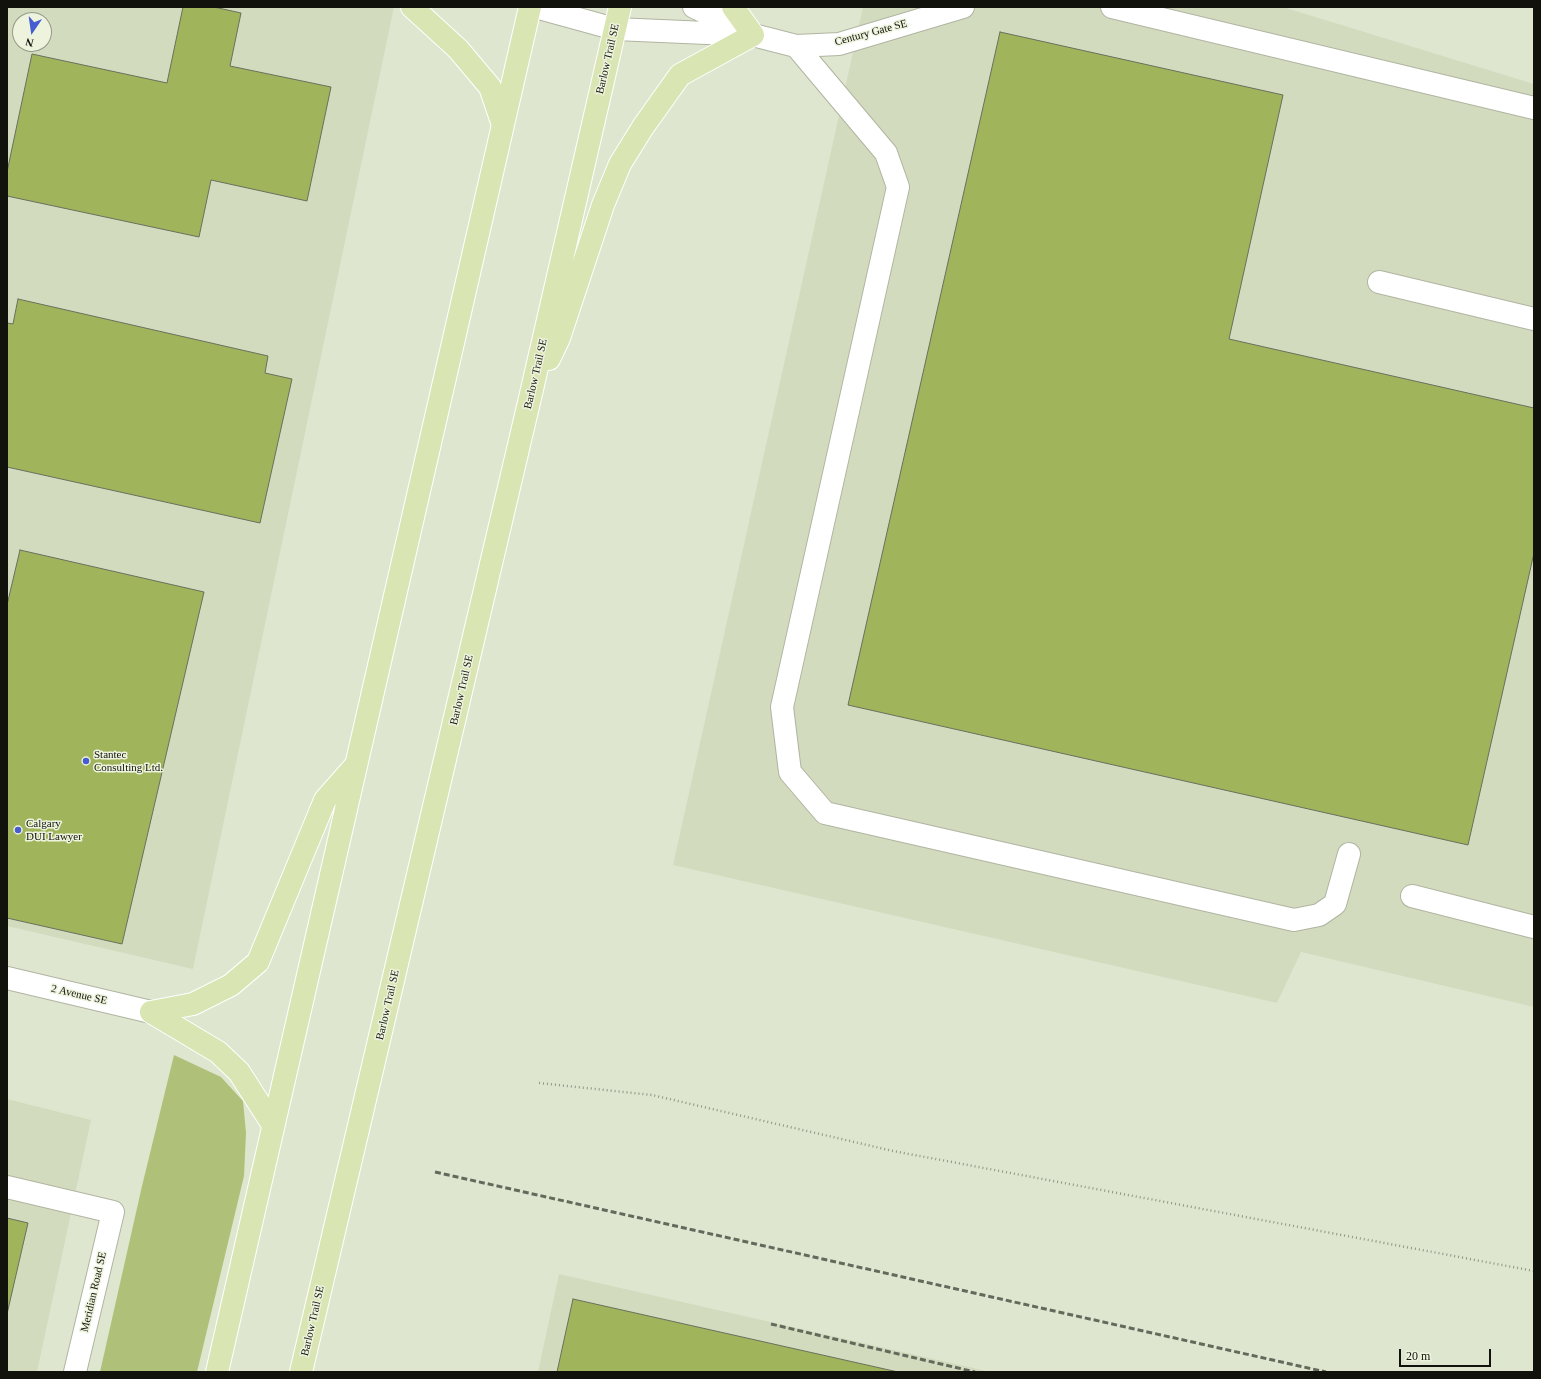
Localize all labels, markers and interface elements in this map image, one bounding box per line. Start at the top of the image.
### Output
north arrow [12,12,52,52]
street label: Century Gate SE [833,17,909,49]
street label: Barlow Trail SE [594,23,622,95]
text: N [24,36,35,49]
street label: Barlow Trail SE [522,338,550,410]
street label: Barlow Trail SE [448,654,476,726]
place label: Stantec Consulting Ltd. [94,748,163,774]
marker: Stantec Consulting Ltd. [81,756,91,766]
place label: Calgary DUI Lawyer [26,817,82,843]
marker: Calgary DUI Lawyer [13,825,23,835]
street label: Barlow Trail SE [374,969,402,1041]
street label: 2 Avenue SE [50,982,108,1008]
street label: Meridian Road SE [78,1251,110,1333]
street label: Barlow Trail SE [299,1285,327,1357]
scale bar [1401,1341,1493,1367]
text: 20 m [1406,1349,1430,1363]

